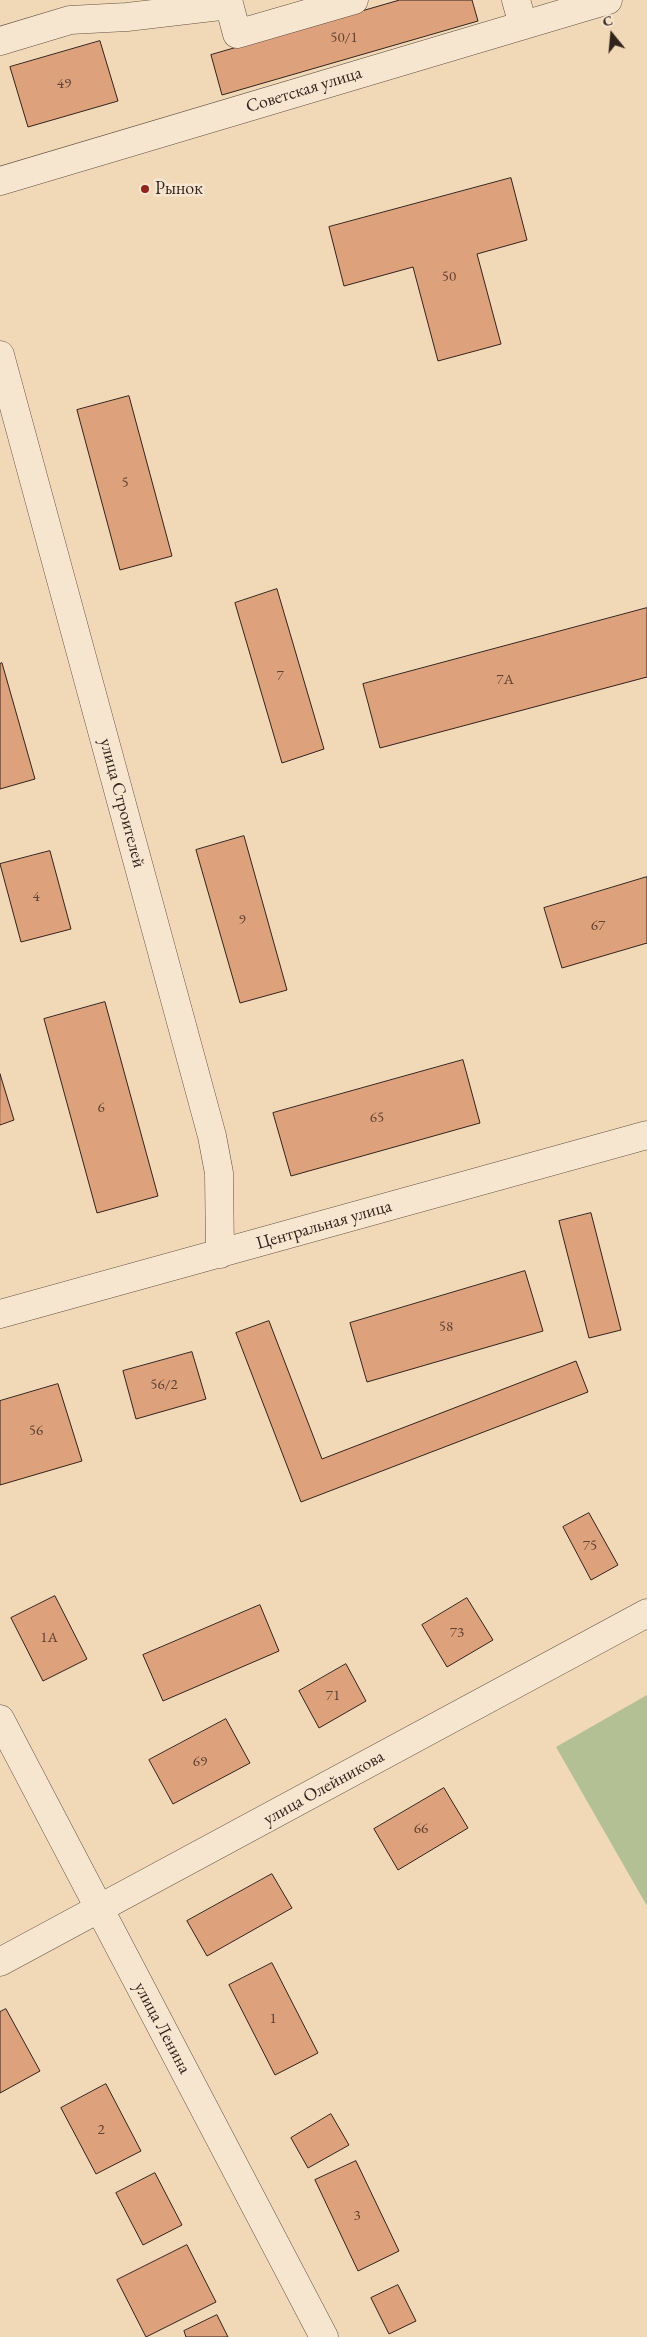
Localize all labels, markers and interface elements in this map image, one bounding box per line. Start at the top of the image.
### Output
north arrow [587,10,637,60]
text: С [600,11,615,31]
house number: 50/1 [330,29,358,47]
street label: Советская улица [243,62,365,118]
house number: 49 [57,75,71,93]
place label: Рынок [155,178,203,200]
marker: Рынок [139,183,151,195]
house number: 50 [442,268,456,286]
house number: 5 [121,474,129,492]
house number: 7 [276,667,284,685]
house number: 7А [496,671,514,689]
street label: улица Строителей [94,736,150,870]
house number: 4 [32,888,40,906]
house number: 9 [238,911,246,929]
house number: 67 [591,917,605,935]
house number: 6 [97,1099,105,1117]
house number: 65 [370,1109,384,1127]
street label: Центральная улица [254,1195,394,1255]
house number: 58 [439,1318,453,1336]
house number: 56/2 [150,1376,178,1394]
house number: 56 [29,1422,43,1440]
house number: 75 [583,1537,597,1555]
house number: 73 [450,1624,464,1642]
house number: 1А [40,1629,58,1647]
house number: 71 [326,1687,340,1705]
street label: улица Олейникова [260,1746,388,1830]
house number: 69 [193,1753,207,1771]
house number: 66 [414,1820,428,1838]
street label: улица Ленина [129,1978,195,2078]
house number: 1 [269,2010,277,2028]
house number: 2 [97,2121,105,2139]
house number: 3 [353,2207,361,2225]

